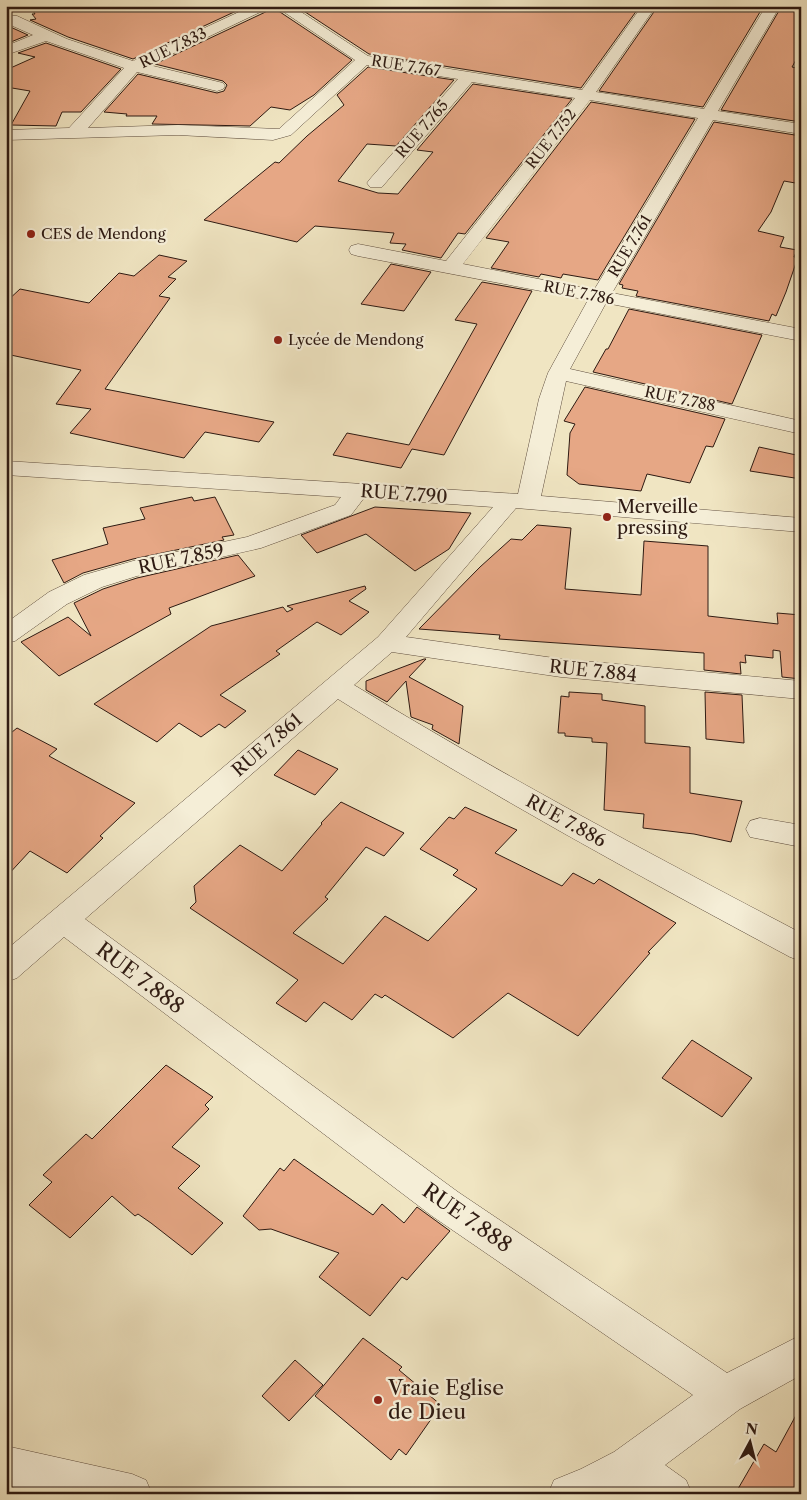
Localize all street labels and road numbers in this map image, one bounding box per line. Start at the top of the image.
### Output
street label: RUE 7.833 [136,23,210,72]
street label: RUE 7.767 [370,51,443,80]
street label: RUE 7.765 [391,96,452,162]
street label: RUE 7.752 [521,105,580,173]
street label: RUE 7.761 [604,211,656,280]
street label: RUE 7.786 [542,276,616,309]
street label: RUE 7.788 [643,382,717,415]
street label: RUE 7.790 [360,480,448,508]
street label: RUE 7.859 [136,539,226,579]
street label: RUE 7.884 [548,655,638,687]
street label: RUE 7.861 [228,708,307,781]
street label: RUE 7.886 [522,790,610,852]
street label: RUE 7.888 [91,936,189,1019]
street label: RUE 7.888 [418,1178,517,1257]

